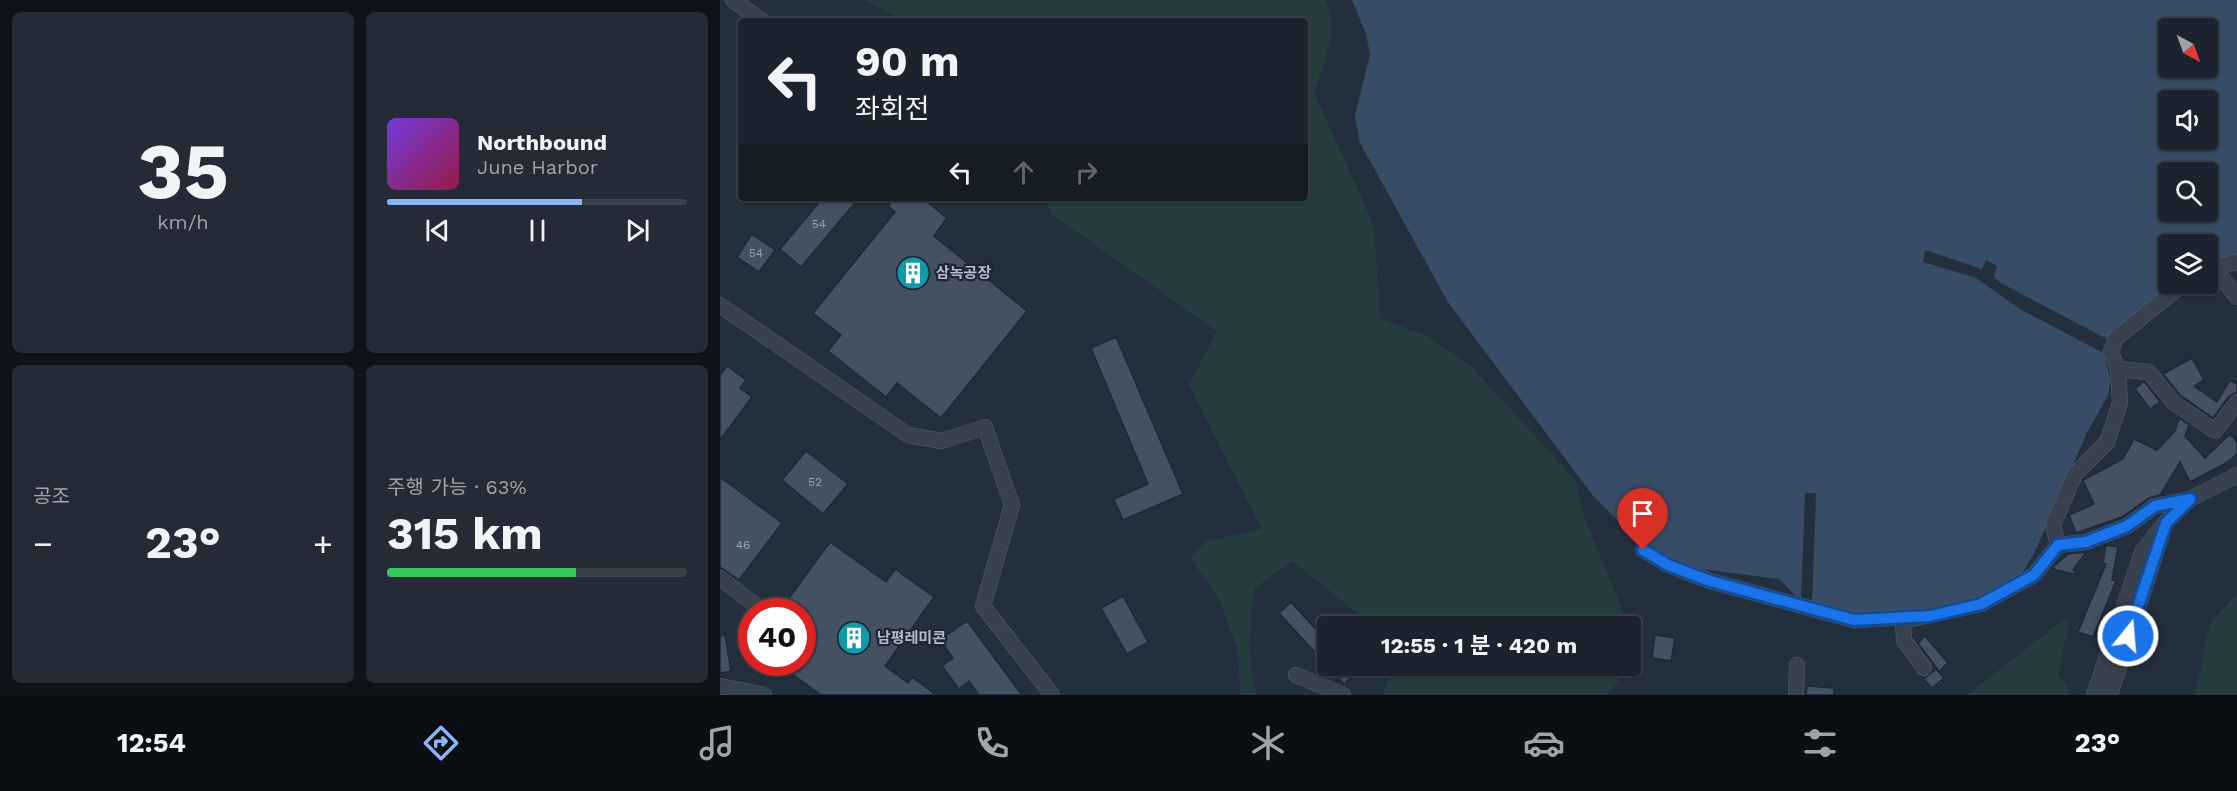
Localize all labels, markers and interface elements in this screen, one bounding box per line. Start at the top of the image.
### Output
north arrow [2158,18,2218,78]
map controls [2158,18,2218,294]
text: 90 m [855,37,959,86]
icon: left [756,42,834,120]
button: sound [2158,90,2218,150]
text: 좌회전 [855,93,930,125]
text: 35 [137,125,229,217]
text: Northbound [477,130,607,155]
text: June Harbor [477,155,598,179]
icon: left [944,156,977,189]
icon: ahead [1007,156,1040,189]
icon: right [1070,156,1103,189]
button: search [2158,162,2218,222]
text: km/h [157,210,209,234]
icon: previous [421,214,454,247]
icon: pause [521,214,554,247]
icon: next [621,214,654,247]
house number: 54 [812,217,826,231]
button: layers [2158,234,2218,294]
house number: 54 [749,246,763,260]
building icon: 삼녹공장 [895,255,931,291]
place label: 삼녹공장 [936,264,991,282]
text: 주행 가능 · 63% [387,475,527,499]
house number: 52 [808,475,822,489]
text: 공조 [33,484,70,508]
pin [1617,488,1668,550]
icon: arrive [1626,497,1659,530]
text: 315 km [387,507,543,560]
text: 23° [145,516,221,569]
text: − [33,524,53,563]
text: + [313,524,333,563]
house number: 46 [736,538,750,552]
speed limit sign: 40 [738,598,816,676]
position arrow [2096,604,2160,668]
building icon: 남평레미콘 [836,620,872,656]
place label: 남평레미콘 [877,629,946,647]
text: 12:55 · 1 분 · 420 m [1381,633,1577,658]
icon: directions [420,722,462,764]
icon: music [696,722,738,764]
icon: phone [971,722,1013,764]
icon: climate [1247,722,1289,764]
icon: car [1523,722,1565,764]
icon: filters [1799,722,1841,764]
text: 12:54 [117,727,186,759]
text: 23° [2075,727,2120,759]

